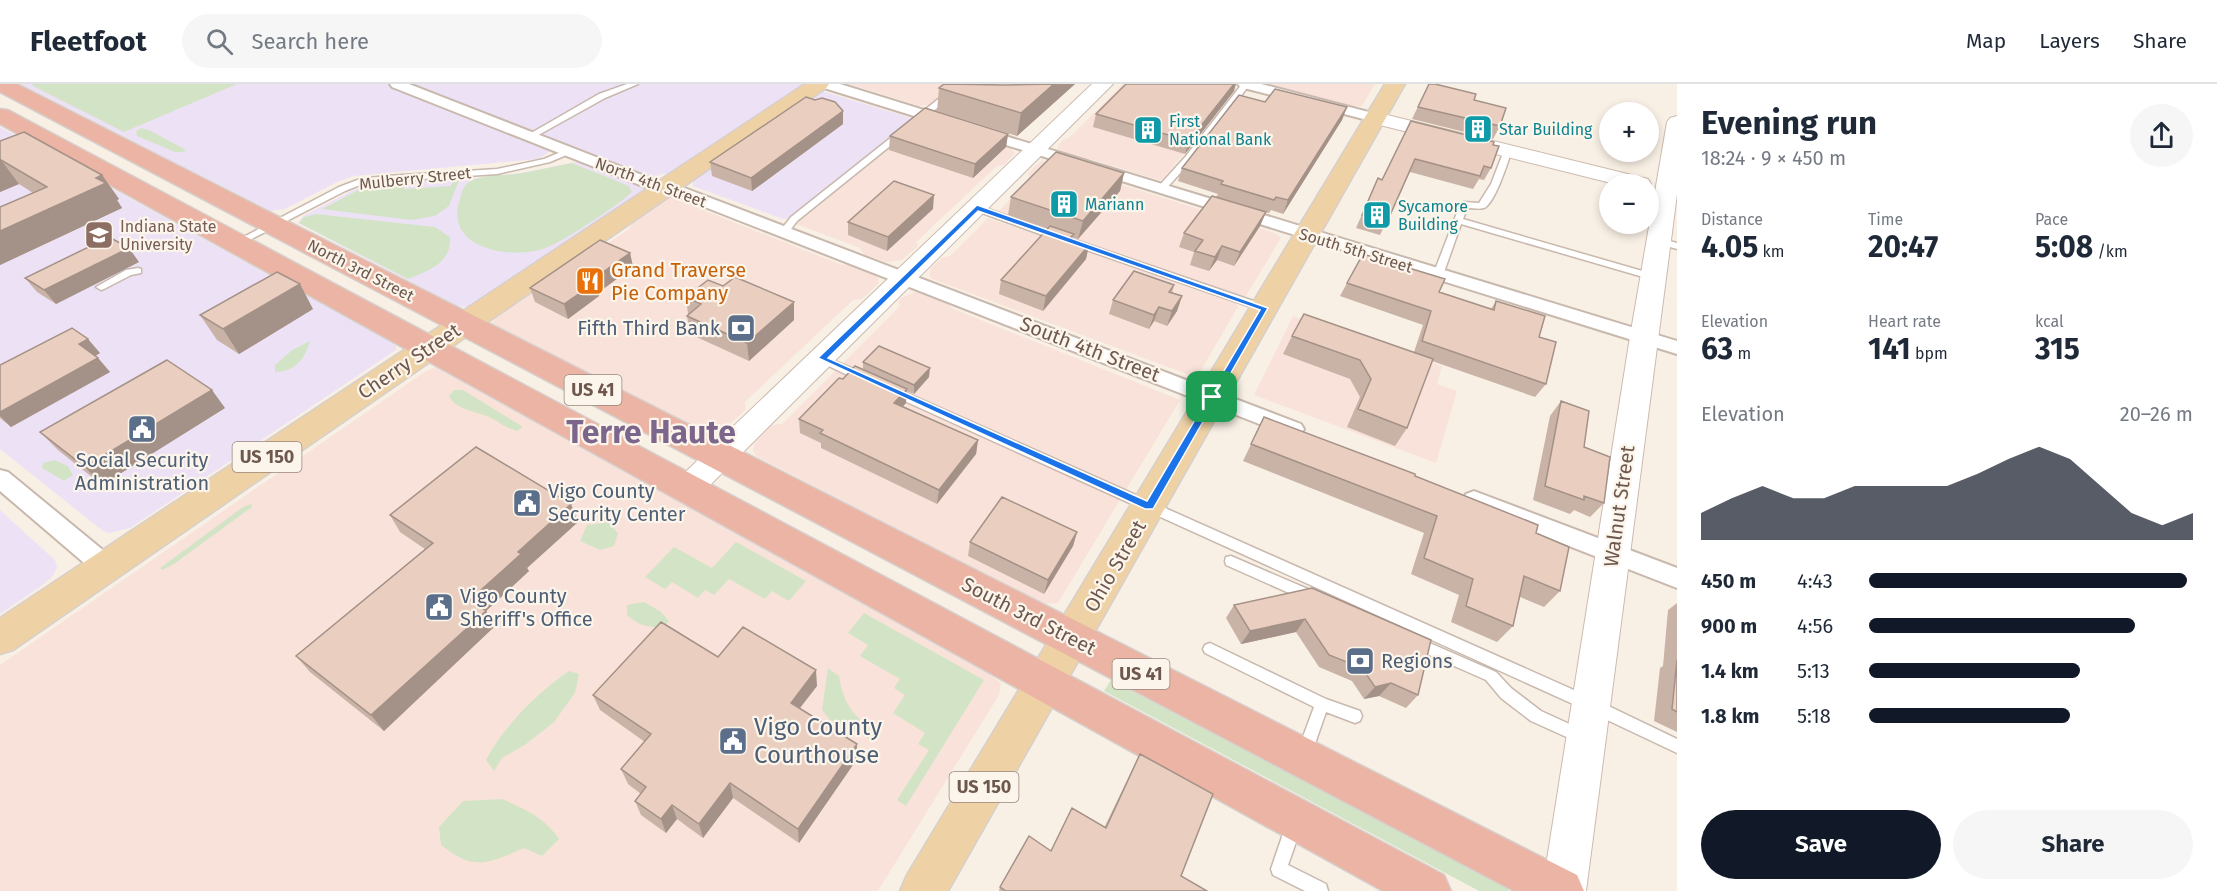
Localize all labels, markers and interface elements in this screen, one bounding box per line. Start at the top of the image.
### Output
search box [182,14,602,68]
text: Fleetfoot [30,25,146,58]
icon: search [203,25,236,58]
text: Search here [251,28,369,55]
text: Map [1966,28,2006,54]
text: Layers [2039,28,2100,54]
text: Share [2133,28,2187,54]
map controls [1599,102,1659,234]
button: + [1599,102,1659,162]
text: Evening run [1701,103,1877,143]
button: share [2130,104,2193,167]
place label: First National Bank [1169,112,1272,149]
building icon: Star Building [1462,113,1494,145]
building icon: First National Bank [1132,114,1164,146]
place label: Star Building [1499,120,1593,139]
text: 18:24 · 9 × 450 m [1701,146,1846,170]
street label: North 4th Street [593,154,709,212]
street label: Mulberry Street [358,163,472,194]
button: − [1599,174,1659,234]
building icon: Mariann [1048,188,1080,220]
place label: Mariann [1085,195,1144,214]
place label: Sycamore Building [1398,197,1468,234]
building icon: Sycamore Building [1361,199,1393,231]
text: Distance [1701,210,1763,229]
text: Time [1868,210,1903,229]
text: Pace [2035,210,2068,229]
place label: Indiana State University [120,217,217,254]
school or university icon: Indiana State University [83,219,115,251]
street label: South 5th Street [1297,224,1415,277]
text: 4.05 [1701,229,1758,265]
text: 20:47 [1868,229,1938,265]
text: 5:08 [2035,229,2093,265]
street label: North 3rd Street [304,235,417,306]
text: km [1758,242,1785,261]
text: /km [2093,242,2128,261]
place label: Grand Traverse Pie Company [611,258,746,305]
restaurant icon: Grand Traverse Pie Company [574,265,606,297]
street label: South 4th Street [1017,311,1164,387]
bank icon: Fifth Third Bank [725,312,757,344]
text: Elevation [1701,312,1768,331]
text: Heart rate [1868,312,1941,331]
text: kcal [2035,312,2064,331]
place label: Fifth Third Bank [577,316,721,340]
street label: Cherry Street [353,317,465,404]
text: 63 [1701,331,1733,367]
text: 141 [1868,331,1911,367]
text: 315 [2035,331,2080,367]
text: m [1733,344,1751,363]
text: bpm [1911,344,1948,363]
pin [1186,371,1237,422]
road number: US 41 [564,375,622,405]
icon: arrive [1195,380,1228,413]
text: Elevation [1701,402,1785,426]
text: 20–26 m [2120,402,2193,426]
public building icon: Social Security Administration [126,413,158,445]
district label: Terre Haute [566,413,736,451]
road number: US 150 [232,442,302,472]
street label: Walnut Street [1599,443,1640,568]
place label: Social Security Administration [75,448,209,495]
place label: Vigo County Security Center [548,479,686,526]
public building icon: Vigo County Security Center [511,487,543,519]
street label: Ohio Street [1079,515,1151,616]
text: 450 m [1701,569,1756,593]
text: 4:43 [1797,569,1833,593]
street label: South 3rd Street [958,572,1101,660]
place label: Vigo County Sheriff's Office [460,584,593,631]
public building icon: Vigo County Sheriff's Office [423,591,455,623]
text: 900 m [1701,614,1757,638]
text: 4:56 [1797,614,1833,638]
bank icon: Regions [1344,645,1376,677]
place label: Regions [1381,649,1452,673]
road number: US 41 [1112,659,1170,689]
text: 1.4 km [1701,659,1759,683]
text: 5:13 [1797,659,1830,683]
text: 1.8 km [1701,704,1759,728]
text: 5:18 [1797,704,1831,728]
place label: Vigo County Courthouse [754,713,882,769]
public building icon: Vigo County Courthouse [717,725,749,757]
road number: US 150 [950,772,1018,802]
button: Save [1701,810,1941,879]
button: Share [1953,810,2193,879]

